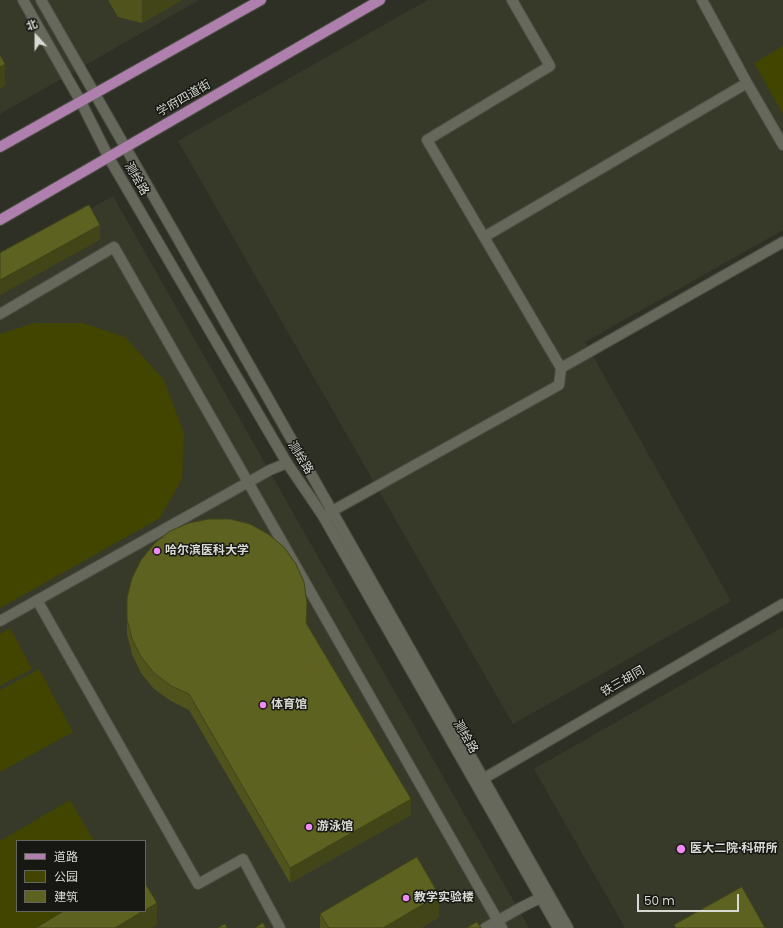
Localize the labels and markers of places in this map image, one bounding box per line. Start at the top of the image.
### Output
place label: 哈尔滨医科大学 [165,544,249,558]
marker: 哈尔滨医科大学 [152,546,162,556]
place label: 体育馆 [271,698,307,712]
marker: 体育馆 [258,700,268,710]
place label: 游泳馆 [317,820,353,834]
marker: 游泳馆 [304,822,314,832]
place label: 医大二院·科研所 [690,842,778,856]
marker: 医大二院·科研所 [675,843,687,855]
place label: 教学实验楼 [414,891,474,905]
marker: 教学实验楼 [401,893,411,903]

